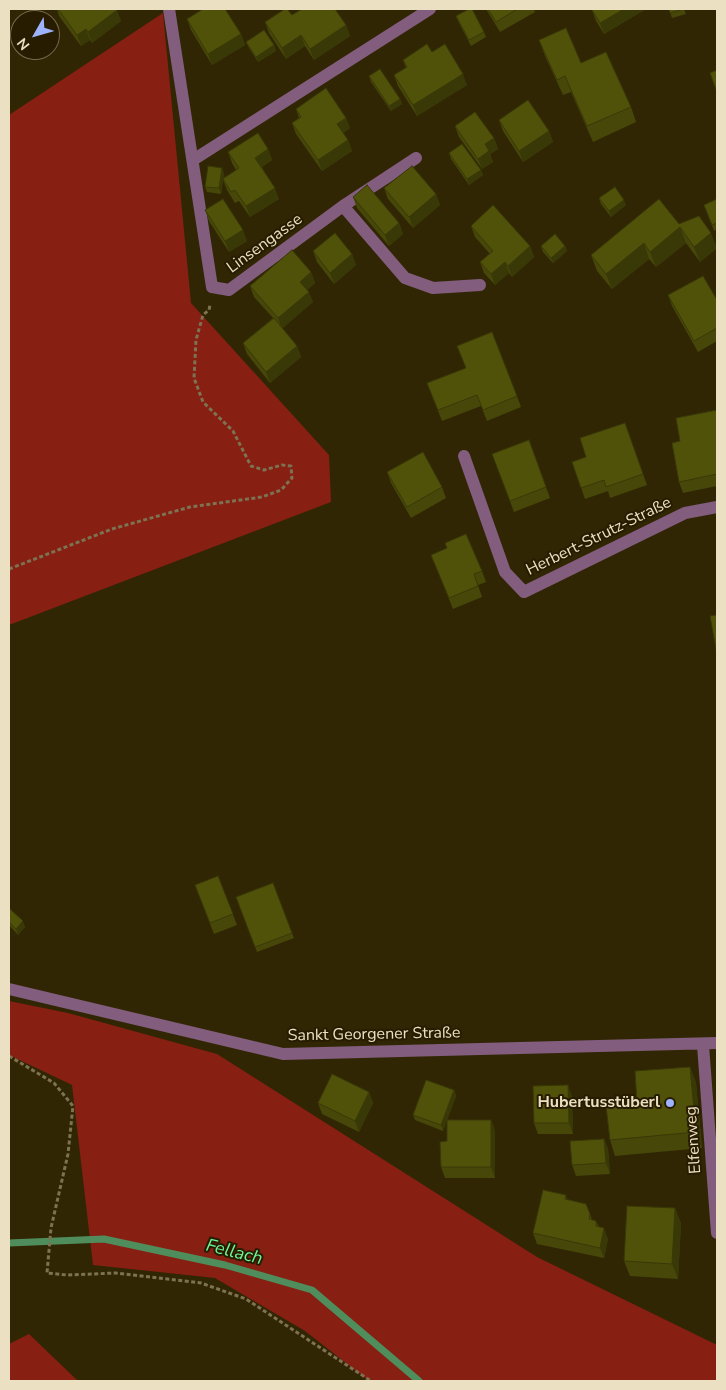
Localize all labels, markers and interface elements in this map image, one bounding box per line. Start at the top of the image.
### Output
north arrow [10,10,60,60]
text: N [13,34,34,54]
street label: Linsengasse [224,210,306,278]
street label: Herbert-Strutz-Straße [523,493,675,581]
street label: Sankt Georgener Straße [287,1024,461,1046]
place label: Hubertusstüberl [537,1093,660,1113]
marker: Hubertusstüberl [664,1097,676,1109]
street label: Elfenweg [682,1106,706,1174]
water label: Fellach [203,1236,265,1270]

